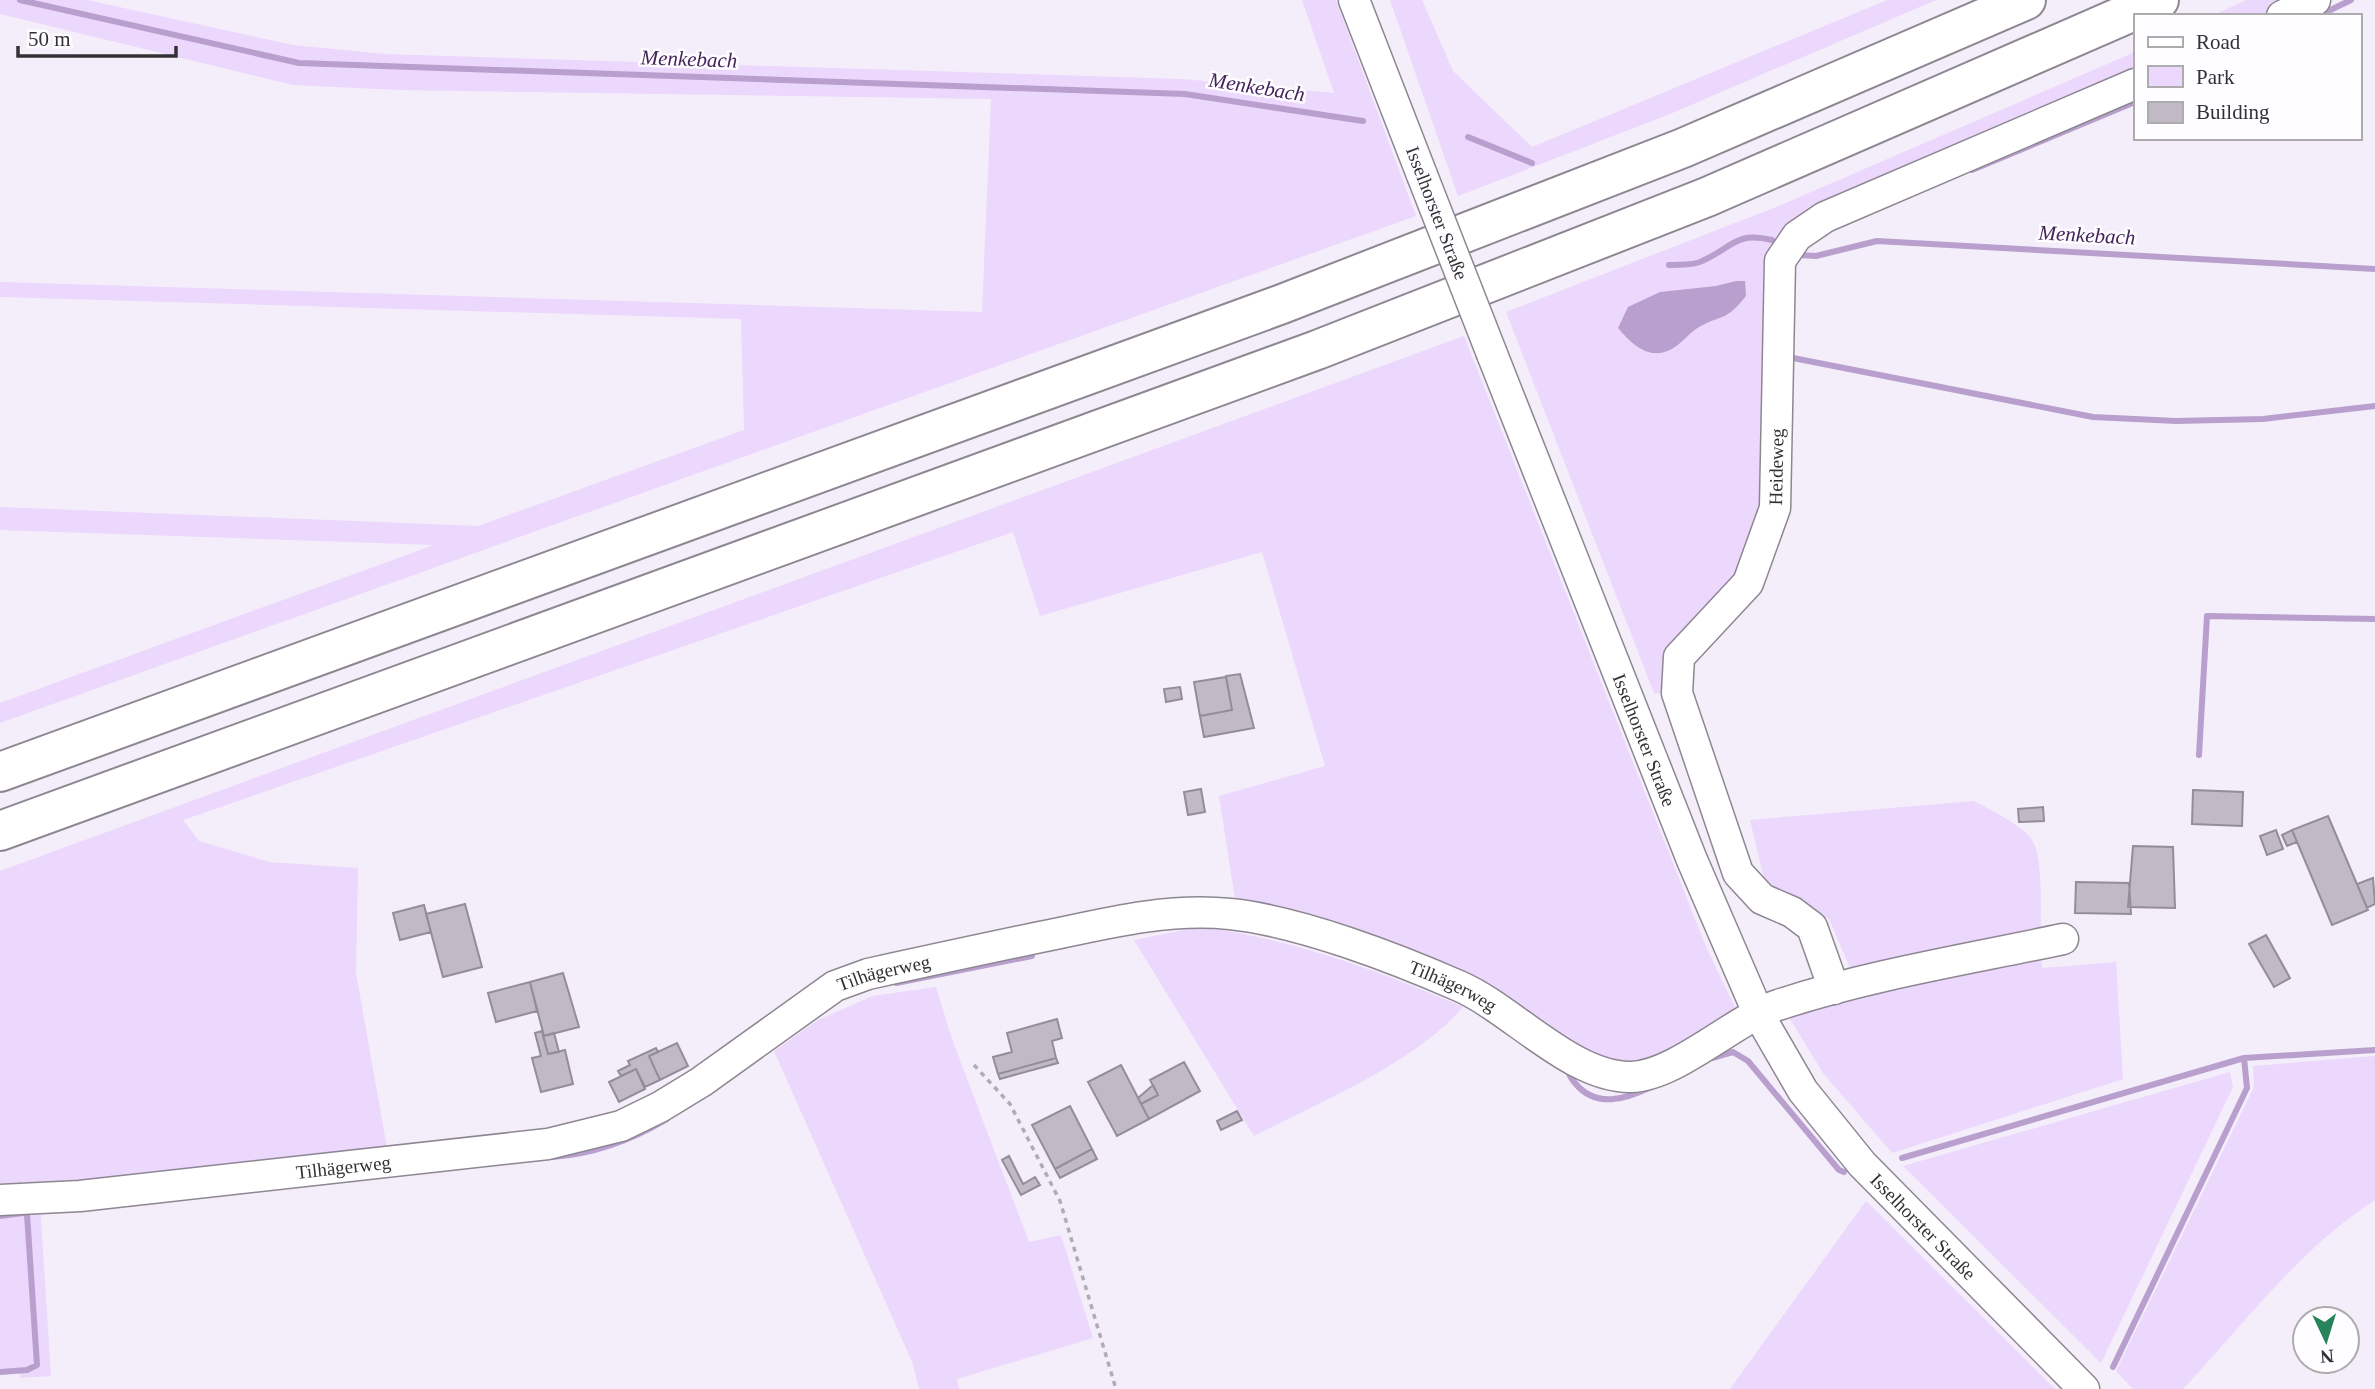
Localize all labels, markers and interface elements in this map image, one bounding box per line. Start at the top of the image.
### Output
scale bar [18,14,175,58]
legend [2134,14,2361,140]
text: 50 m [28,27,71,51]
text: Road [2196,30,2241,54]
water label: Menkebach [639,45,738,73]
text: Park [2196,65,2235,89]
water label: Menkebach [1206,67,1307,106]
text: Building [2196,100,2270,124]
street label: Isselhorster Straße [1402,143,1472,283]
water label: Menkebach [2037,220,2136,250]
street label: Heideweg [1765,428,1787,506]
street label: Isselhorster Straße [1609,671,1680,809]
street label: Tilhägerweg [834,950,932,995]
street label: Tilhägerweg [1406,956,1502,1016]
street label: Tilhägerweg [295,1151,392,1182]
street label: Isselhorster Straße [1866,1169,1980,1284]
north arrow [2291,1305,2361,1375]
text: N [2319,1346,2335,1367]

